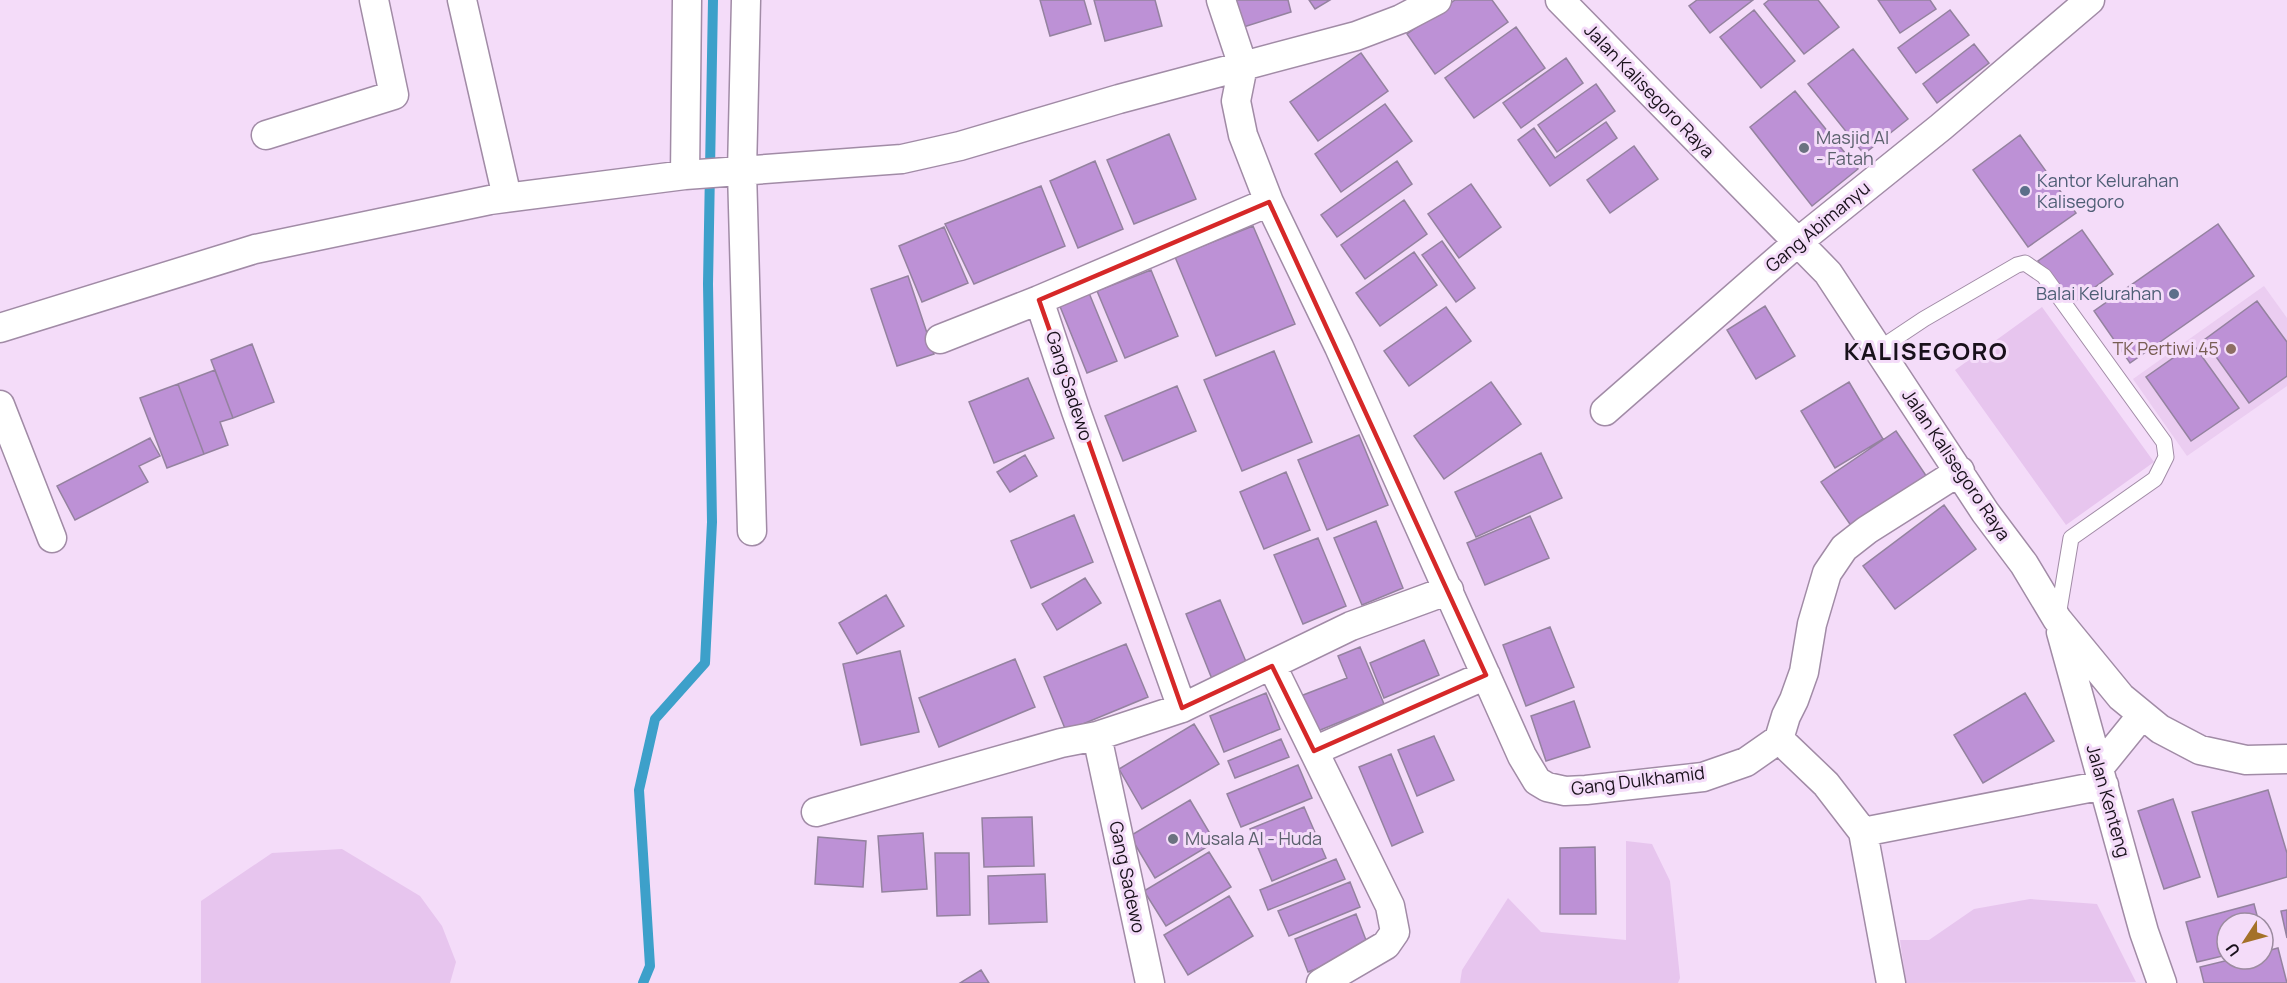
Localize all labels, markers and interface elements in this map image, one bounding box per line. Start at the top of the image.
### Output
street label: Jalan Kalisegoro Raya [1579,18,1720,163]
place label: Masjid Al - Fatah [1816,125,1889,170]
marker: Masjid Al - Fatah [1797,141,1811,155]
place label: Kantor Kelurahan Kalisegoro [2037,168,2179,213]
street label: Gang Abimanyu [1760,175,1875,277]
marker: Kantor Kelurahan Kalisegoro [2018,184,2032,198]
place label: Balai Kelurahan [2036,281,2162,305]
marker: Balai Kelurahan [2167,287,2181,301]
street label: Gang Sadewo [1041,328,1099,443]
district label: KALISEGORO [1844,334,2008,367]
place label: TK Pertiwi 45 [2112,336,2219,360]
marker: TK Pertiwi 45 [2224,342,2238,356]
street label: Jalan Kalisegoro Raya [1897,384,2016,545]
street label: Jalan Kenteng [2081,742,2137,860]
street label: Gang Dulkhamid [1570,760,1706,800]
street label: Gang Sadewo [1104,819,1152,935]
place label: Musala Al - Huda [1185,826,1322,850]
marker: Musala Al - Huda [1166,832,1180,846]
north arrow [2215,911,2275,971]
text: U [2221,939,2245,961]

